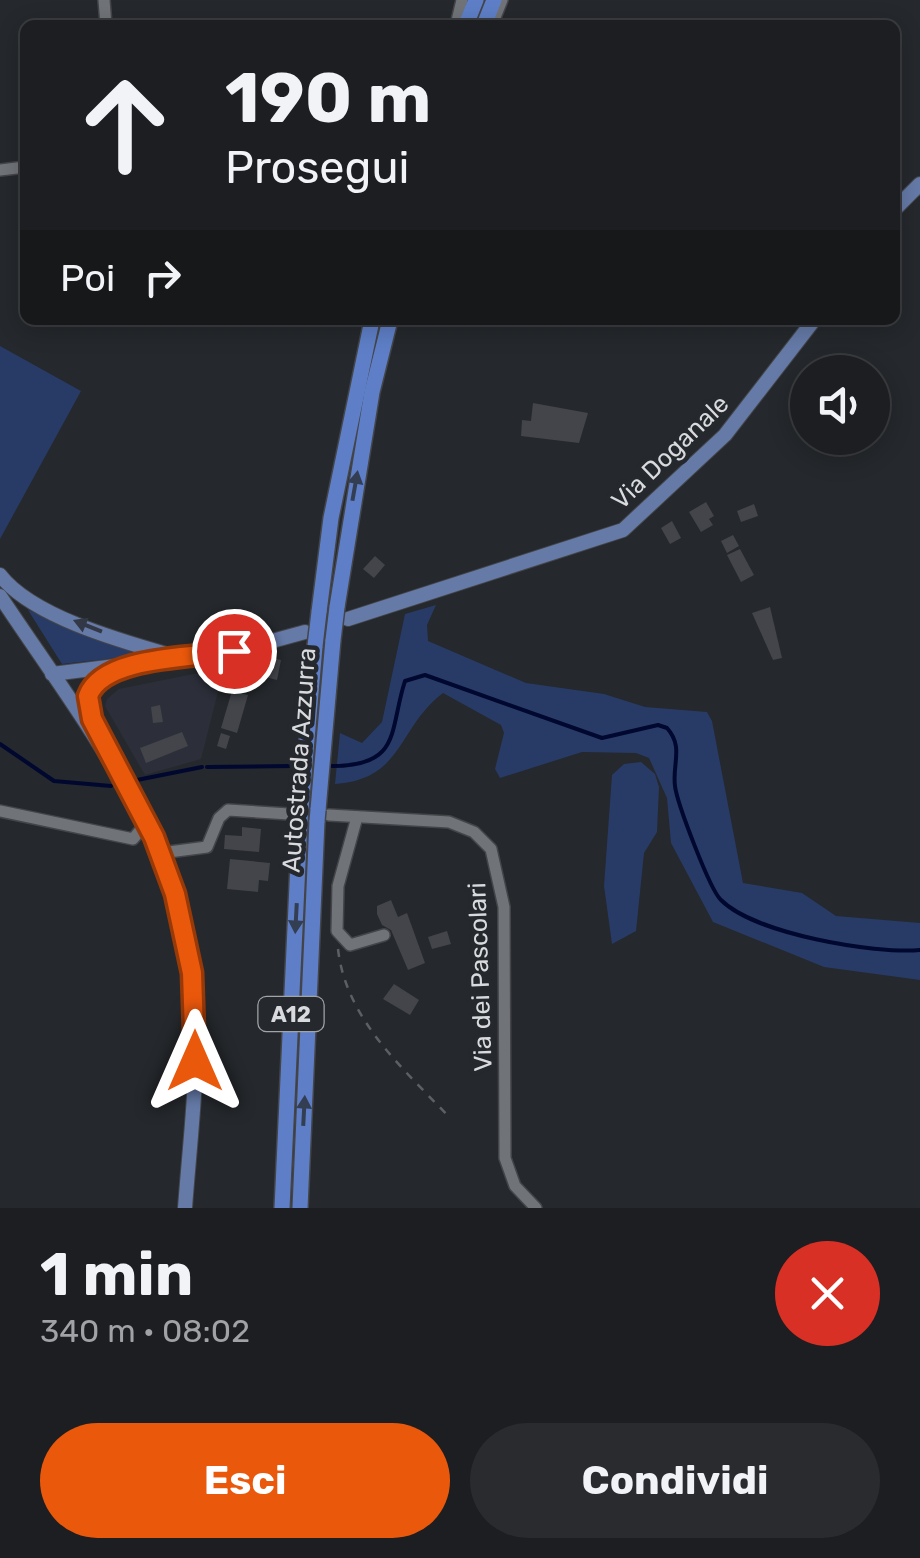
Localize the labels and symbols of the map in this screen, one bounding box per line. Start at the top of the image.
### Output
street label: Via Doganale [605,389,735,515]
one-way arrow [348,470,363,501]
pin [192,609,277,694]
one-way arrow [73,617,103,633]
street label: Autostrada Azzurra [277,647,321,873]
street label: Via dei Pascolari [462,882,498,1072]
one-way arrow [288,902,304,934]
road number: A12 [258,997,324,1031]
position arrow [143,1009,247,1113]
one-way arrow [296,1094,312,1126]

